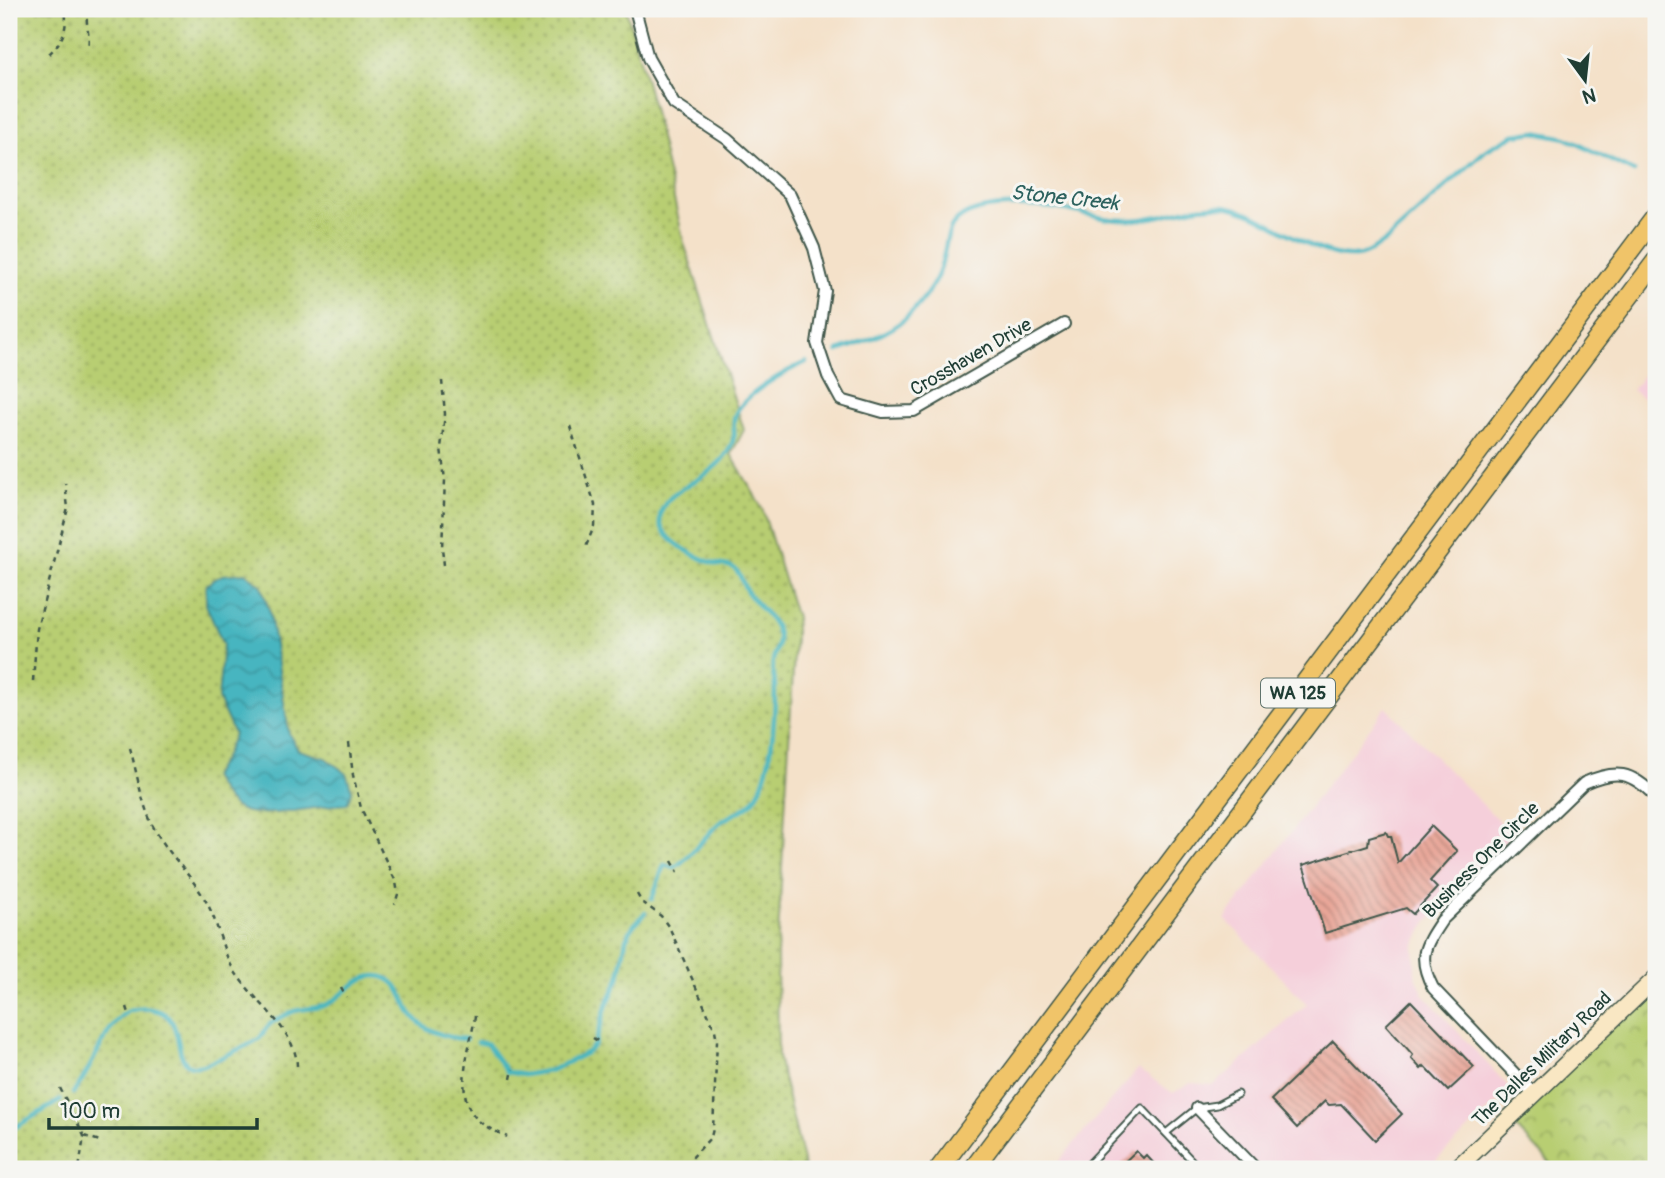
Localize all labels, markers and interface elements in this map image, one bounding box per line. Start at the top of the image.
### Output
north arrow [1550,46,1620,116]
text: N [1580,82,1598,109]
water label: Stone Creek [1010,179,1122,217]
street label: Crosshaven Drive [906,312,1036,401]
road number: WA 125 [1261,678,1335,708]
street label: Business One Circle [1418,796,1545,923]
street label: The Dalles Military Road [1467,986,1617,1132]
scale bar [49,1087,257,1131]
text: 100 m [60,1098,120,1125]

